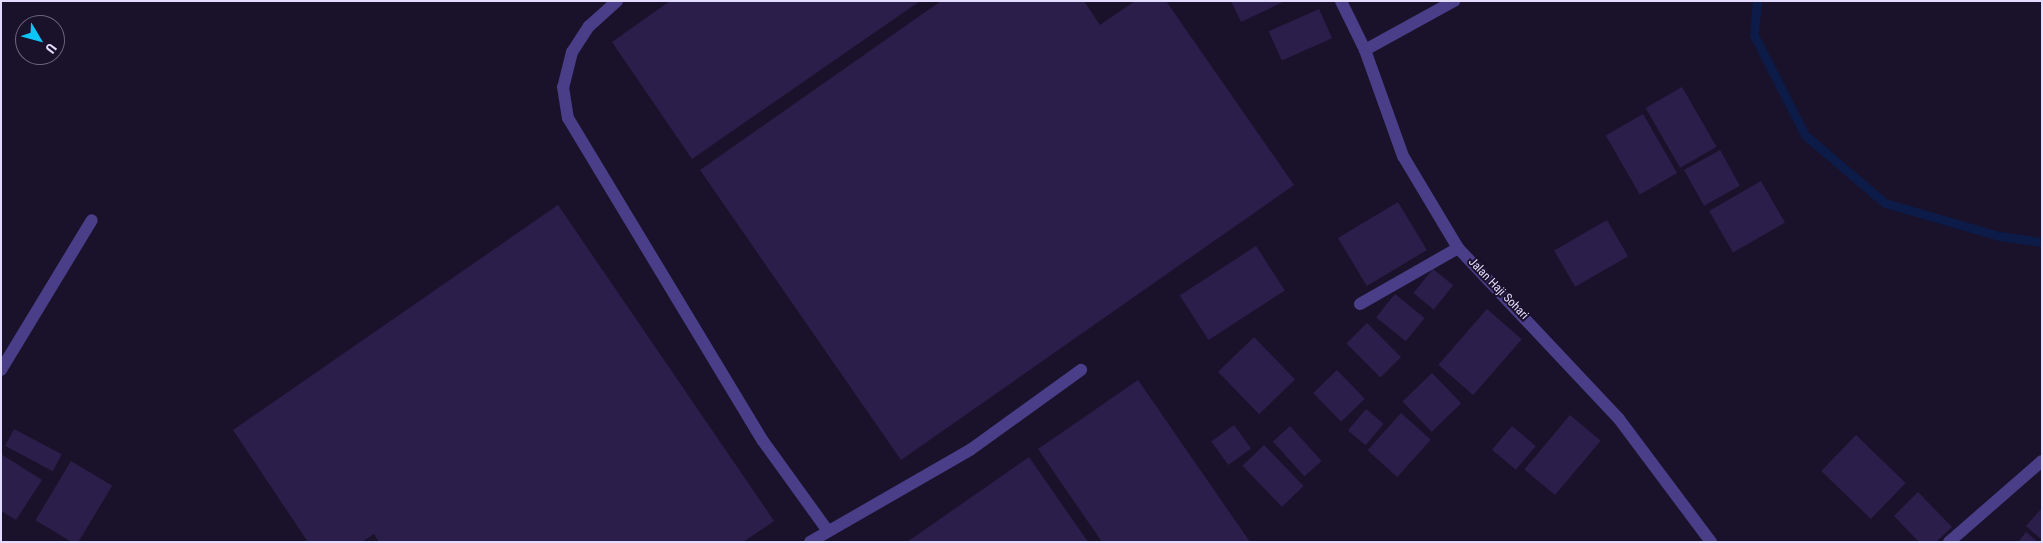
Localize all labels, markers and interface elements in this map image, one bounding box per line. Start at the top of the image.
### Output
north arrow [15,15,65,65]
text: U [42,40,60,56]
street label: Jalan Haji Sohari [1465,255,1531,323]

